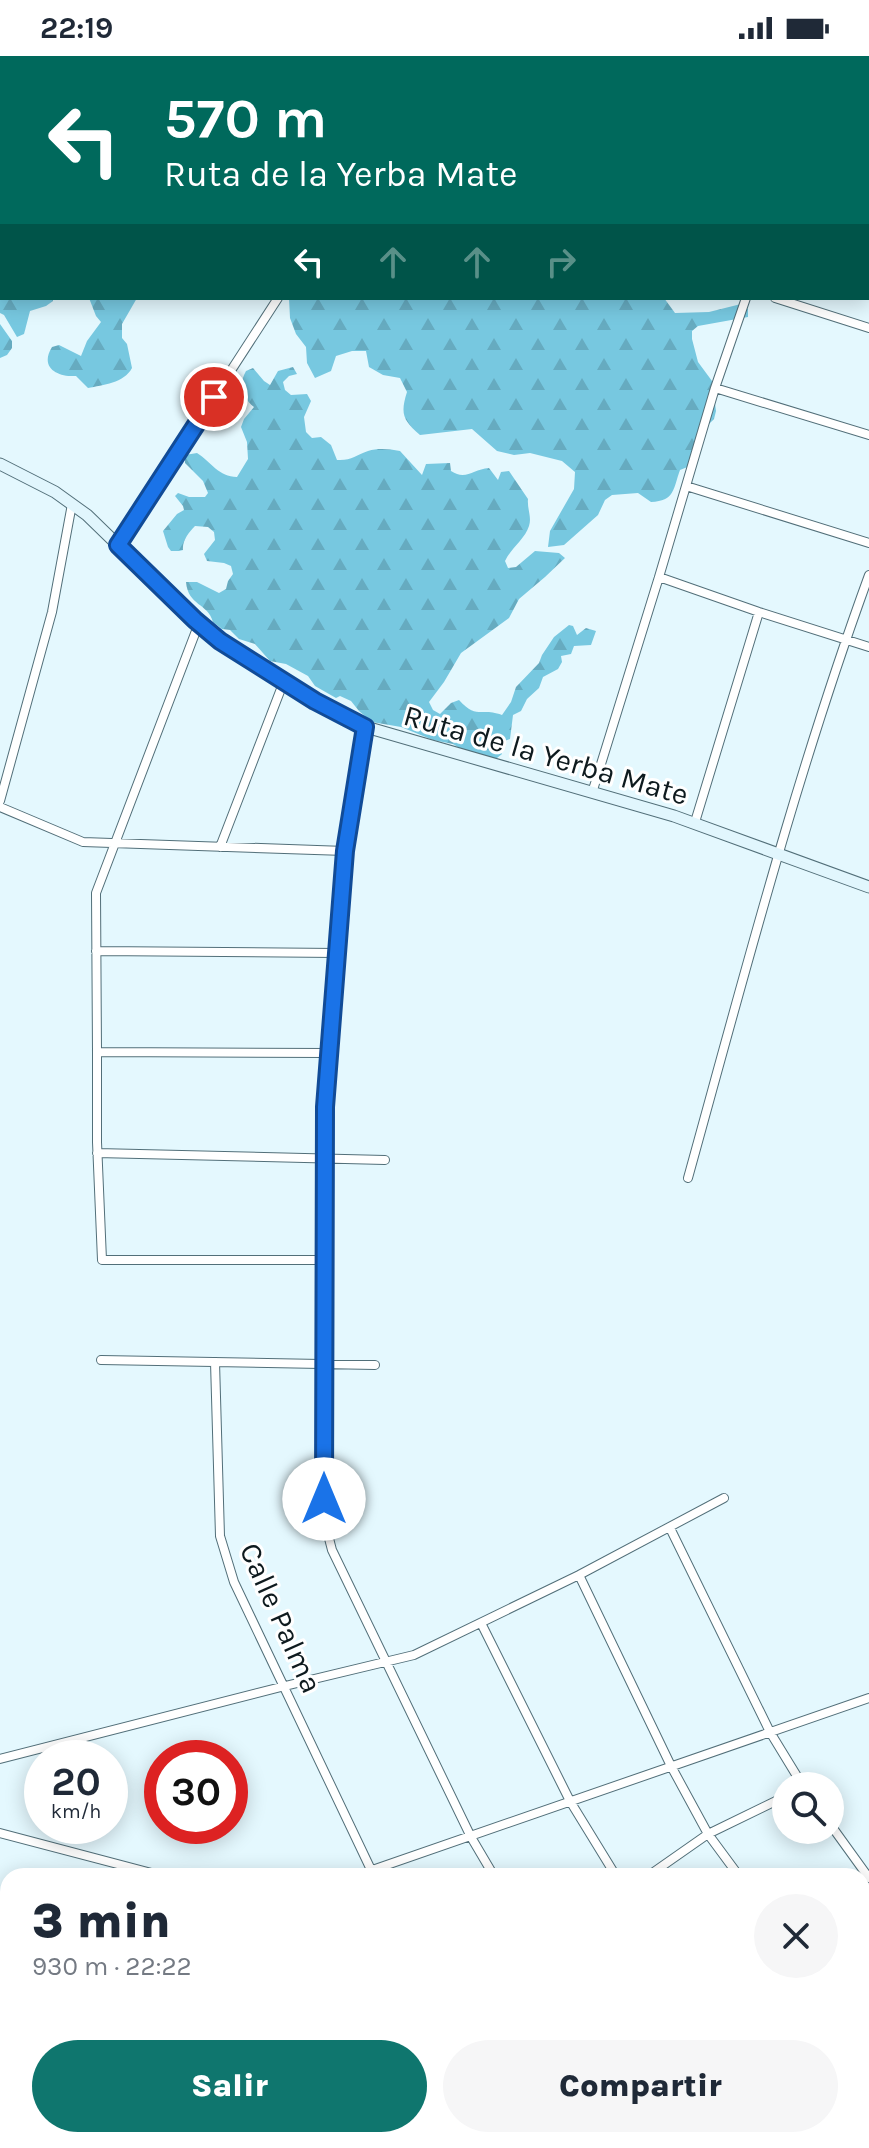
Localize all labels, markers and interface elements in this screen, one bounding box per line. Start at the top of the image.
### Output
text: 22:19 [40,10,113,46]
text: 570 m [164,86,327,151]
icon: left [32,88,136,192]
text: Ruta de la Yerba Mate [164,153,518,195]
icon: left [287,240,331,284]
icon: ahead [371,240,415,284]
icon: ahead [455,240,499,284]
icon: right [539,240,583,284]
pin [180,363,248,431]
icon: arrive [192,375,236,419]
street label: Ruta de la Yerba Mate [399,697,693,813]
position arrow [282,1457,366,1541]
street label: Calle Palma [232,1537,330,1699]
speed limit sign: 30 [144,1740,248,1844]
text: 20 [51,1758,101,1805]
map controls [772,1772,844,1844]
button: search [772,1772,844,1844]
text: km/h [51,1800,101,1823]
text: 3 min [32,1893,171,1949]
button: close [754,1894,838,1978]
text: 930 m · 22:22 [32,1951,192,1982]
button: Salir [32,2040,427,2132]
button: Compartir [443,2040,838,2132]

